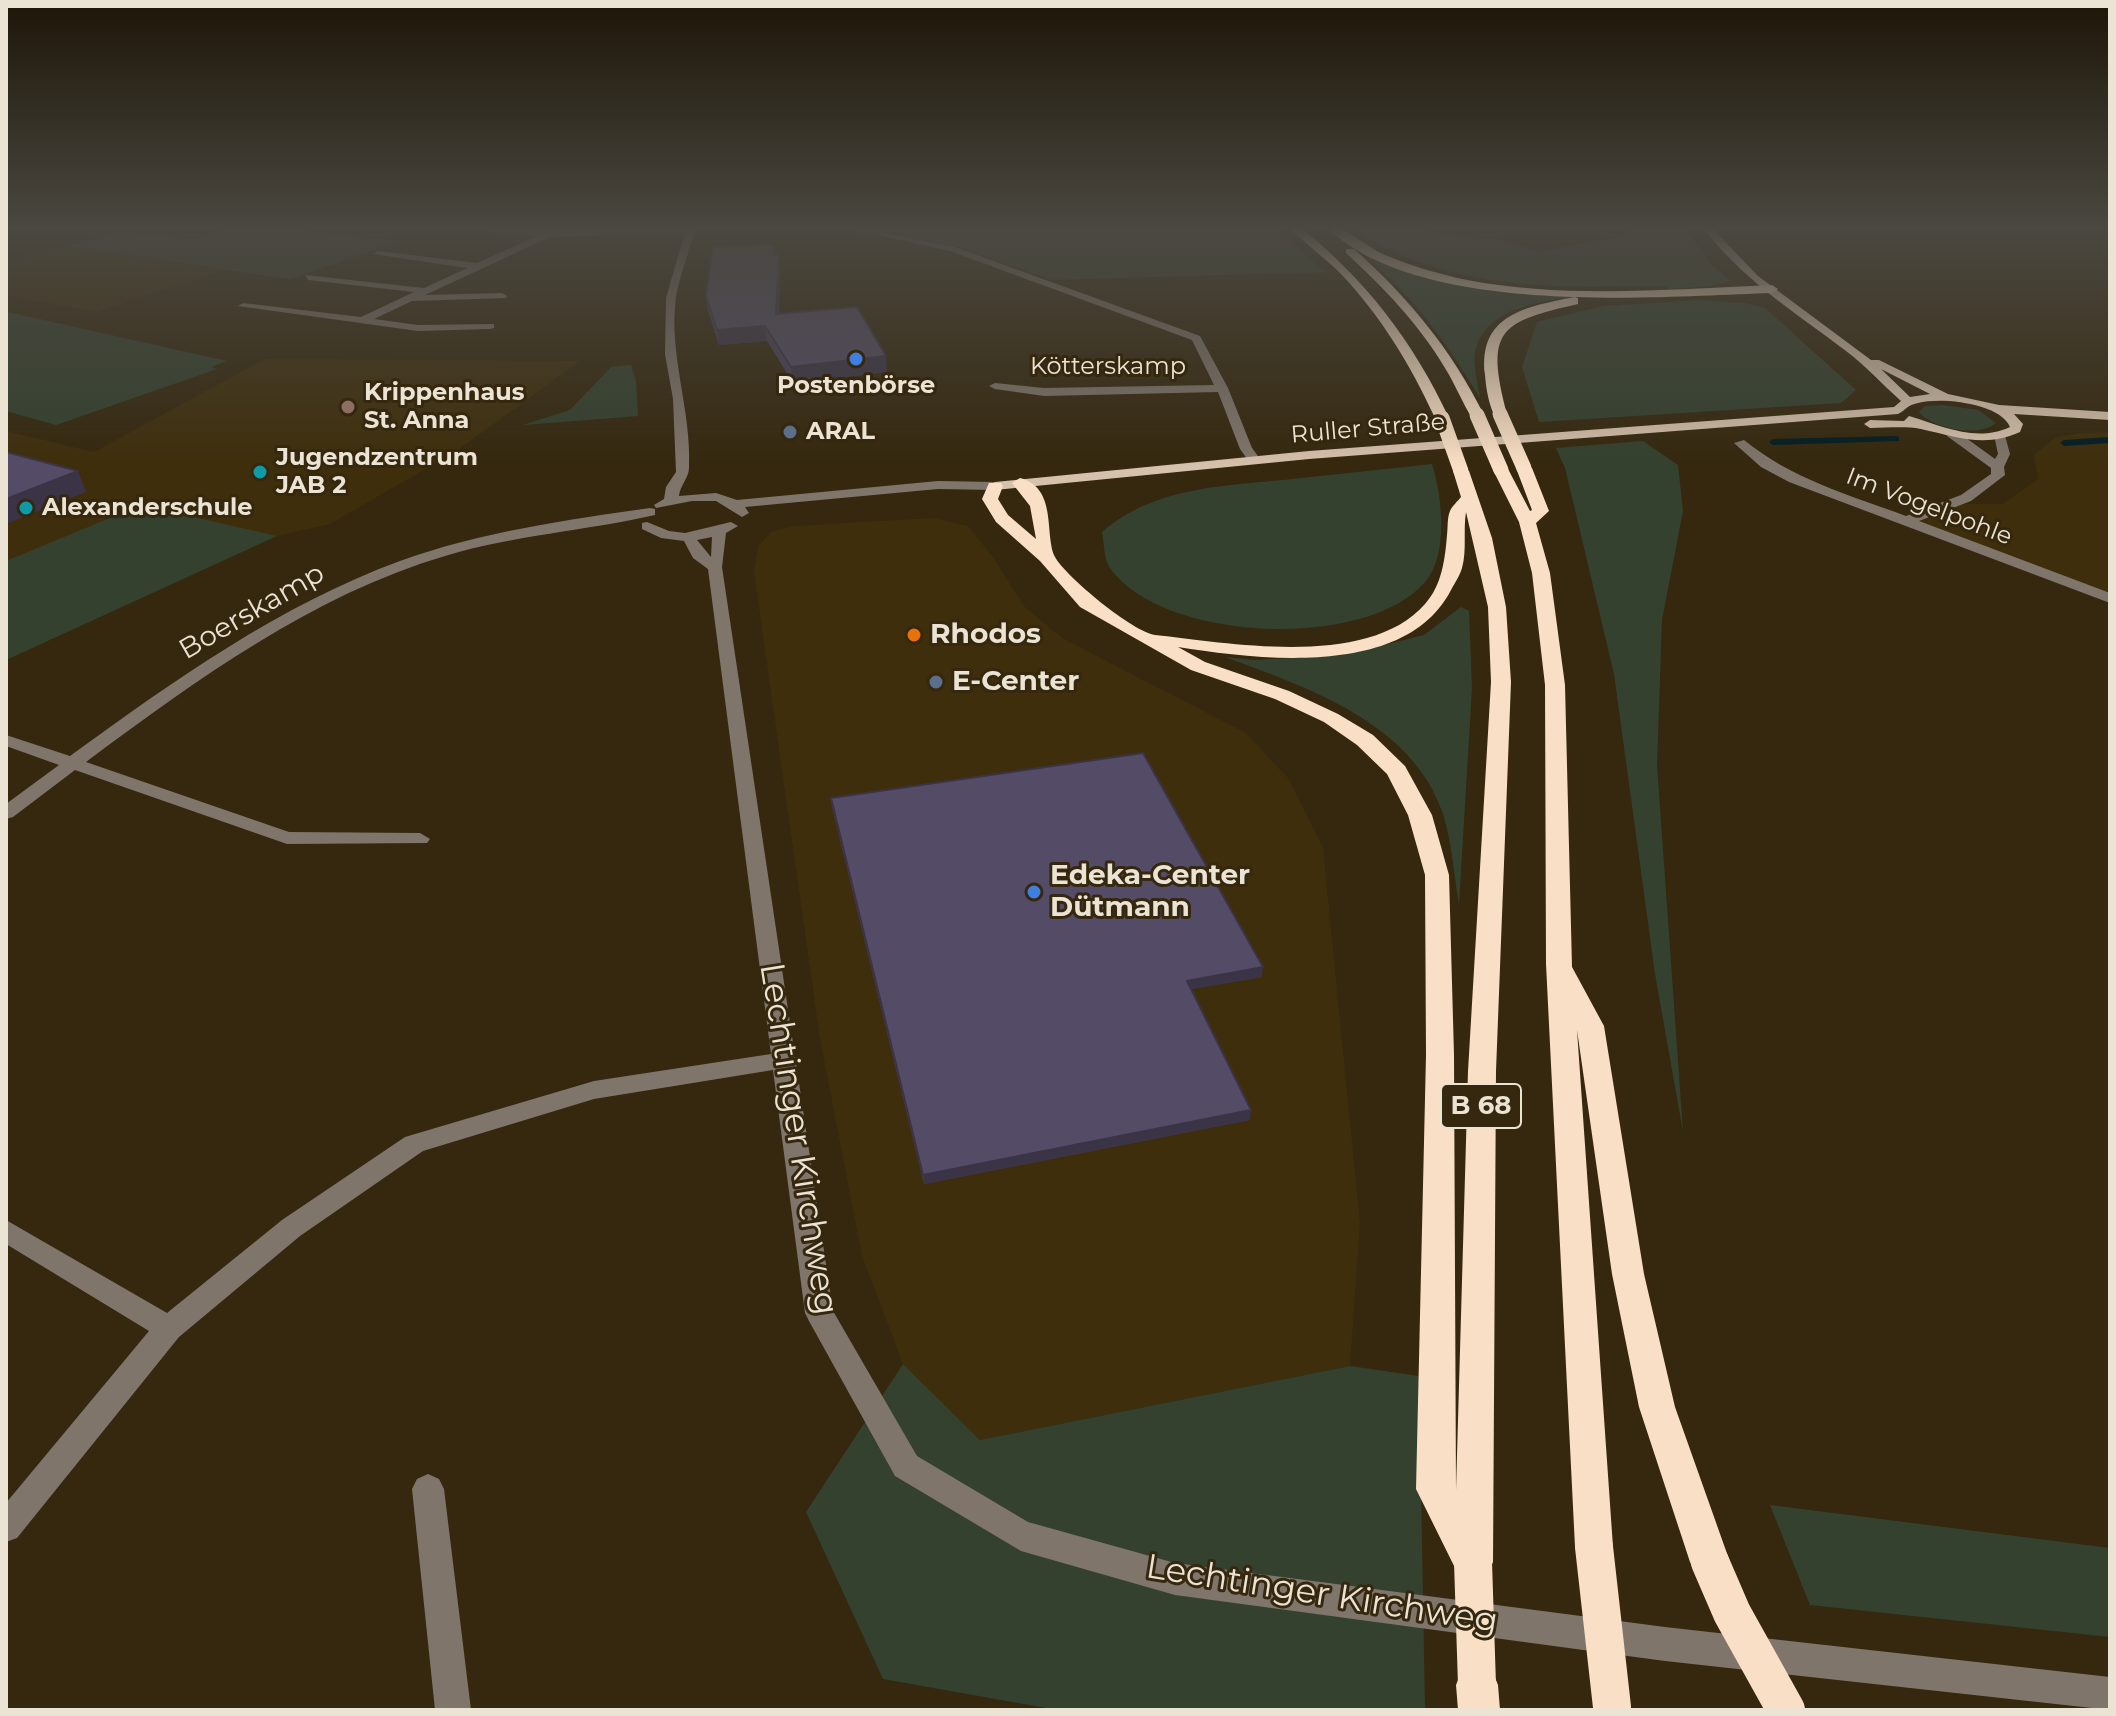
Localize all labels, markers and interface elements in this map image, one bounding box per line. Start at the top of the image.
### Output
marker: Postenbörse [847,350,865,368]
street label: Kötterskamp [1030,353,1186,381]
place label: Postenbörse [777,372,935,400]
place label: Krippenhaus St. Anna [364,379,524,435]
marker: Krippenhaus St. Anna [339,398,357,416]
street label: Ruller Straße [1290,408,1446,450]
place label: ARAL [806,418,875,446]
marker: ARAL [781,423,799,441]
place label: Jugendzentrum JAB 2 [276,444,478,500]
street label: Im Vogelpohle [1842,462,2016,552]
marker: Jugendzentrum JAB 2 [251,463,269,481]
place label: Alexanderschule [42,494,252,522]
marker: Alexanderschule [17,499,35,517]
street label: Boerskamp [173,557,331,667]
place label: Rhodos [930,618,1041,652]
marker: Rhodos [905,626,923,644]
place label: E-Center [952,665,1079,699]
marker: E-Center [927,673,945,691]
place label: Edeka-Center Dütmann [1050,859,1250,925]
marker: Edeka-Center Dütmann [1025,883,1043,901]
street label: Lechtinger Kirchweg [750,960,846,1318]
road number: B 68 [1441,1084,1521,1128]
street label: Lechtinger Kirchweg [1143,1547,1501,1643]

